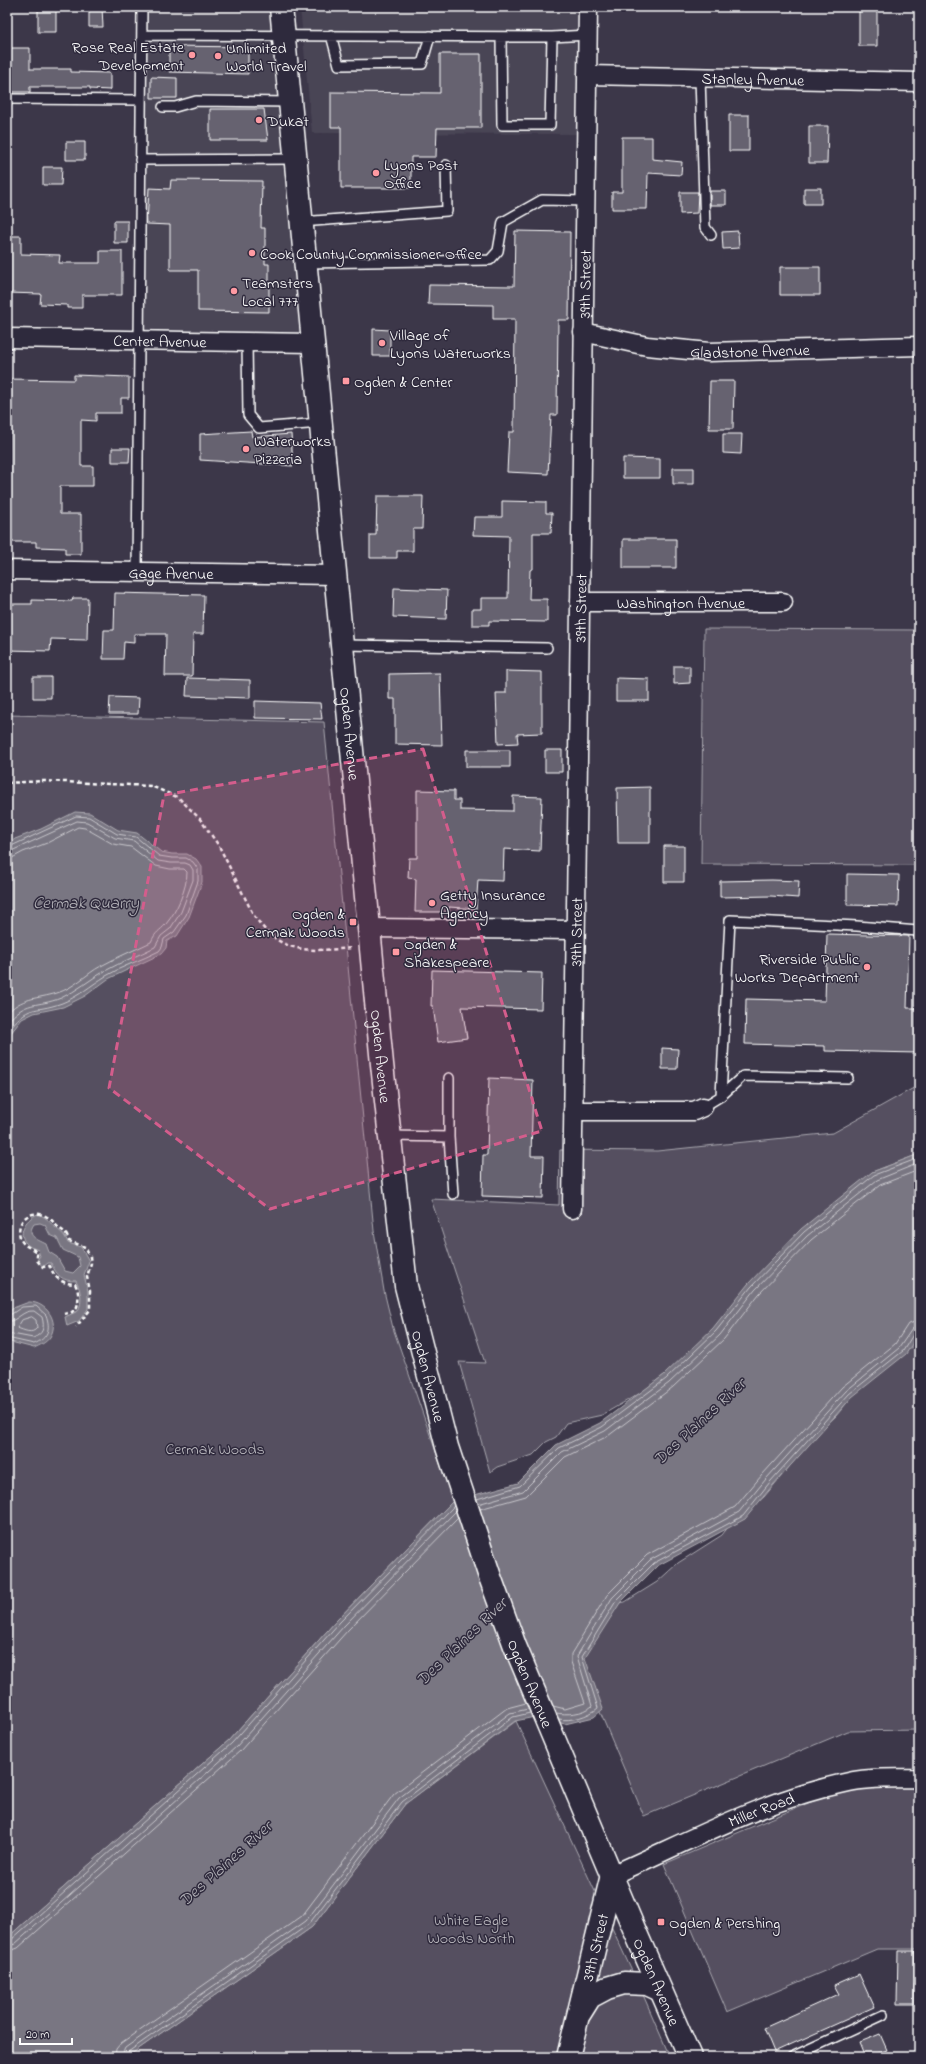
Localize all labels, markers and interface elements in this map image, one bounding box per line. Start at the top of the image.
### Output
place label: Rose Real Estate Development [72,36,185,78]
place label: Unlimited World Travel [226,37,307,79]
marker: Rose Real Estate Development [187,50,197,60]
marker: Unlimited World Travel [213,51,223,61]
street label: Stanley Avenue [701,67,805,94]
place label: Dukat [266,110,309,134]
marker: Dukat [254,115,264,125]
place label: Lyons Post Office [384,154,458,196]
marker: Lyons Post Office [371,168,381,178]
place label: Cook County Commissioner Office [260,243,483,267]
marker: Cook County Commissioner Office [247,248,257,258]
street label: 39th Street [574,249,599,319]
place label: Teamsters Local 777 [242,272,313,314]
marker: Teamsters Local 777 [229,286,239,296]
place label: Village of Lyons Waterworks [389,324,511,366]
street label: Center Avenue [113,330,208,355]
marker: Village of Lyons Waterworks [377,338,387,348]
street label: Gladstone Avenue [689,339,811,366]
place label: Ogden & Center [354,371,452,395]
marker: Ogden & Center [341,376,351,386]
place label: Waterworks Pizzeria [254,430,331,472]
marker: Waterworks Pizzeria [241,444,251,454]
street label: Gage Avenue [128,562,214,587]
street label: 39th Street [570,573,594,643]
street label: Washington Avenue [617,592,746,616]
street label: Ogden Avenue [332,686,365,782]
place label: Getty Insurance Agency [440,884,546,926]
water label: Cermak Quarry [33,891,140,917]
street label: 39th Street [565,897,590,967]
marker: Getty Insurance Agency [427,898,437,908]
place label: Ogden & Cermak Woods [246,903,346,945]
marker: Ogden & Cermak Woods [348,917,358,927]
place label: Ogden & Shakespeare [404,933,490,975]
marker: Ogden & Shakespeare [391,947,401,957]
place label: Riverside Public Works Department [735,948,860,990]
marker: Riverside Public Works Department [862,962,872,972]
street label: Ogden Avenue [363,1009,396,1105]
street label: Ogden Avenue [404,1328,450,1426]
water label: Des Plaines River [648,1371,754,1472]
park label: Cermak Woods [165,1438,265,1462]
water label: Des Plaines River [411,1590,515,1692]
street label: Ogden Avenue [500,1637,558,1733]
street label: Miller Road [725,1788,798,1835]
water label: Des Plaines River [174,1813,280,1913]
park label: White Eagle Woods North [427,1909,515,1951]
street label: 39th Street [577,1911,616,1984]
place label: Ogden & Pershing [669,1912,780,1936]
marker: Ogden & Pershing [656,1917,666,1927]
street label: Ogden Avenue [626,1935,685,2031]
scale bar [20,2020,72,2046]
text: 20 m [26,2026,49,2044]

